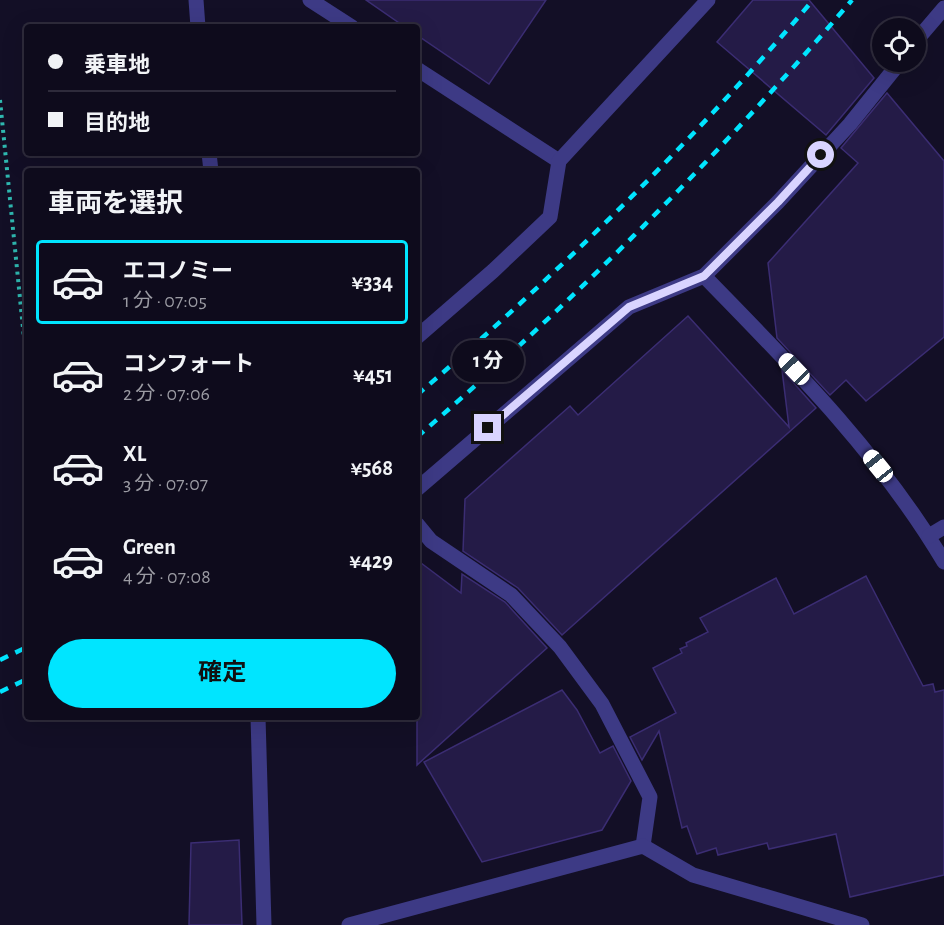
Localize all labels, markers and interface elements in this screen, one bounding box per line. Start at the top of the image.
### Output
map controls [872,18,926,72]
button: locate [872,18,926,72]
text: 乗車地 [84,54,150,76]
text: 目的地 [84,112,150,134]
route start [807,141,834,168]
text: 車両を選択 [48,190,183,217]
icon: car [51,255,105,309]
text: エコノミー [123,260,233,282]
text: ¥334 [351,271,393,293]
text: 1 分 · 07:05 [123,291,207,311]
callout: 1 分 [452,341,524,383]
icon: car [51,348,105,402]
car [775,350,813,388]
text: 1 分 [473,351,503,371]
text: コンフォート [123,353,254,375]
text: ¥451 [353,364,393,386]
text: 2 分 · 07:06 [123,384,210,404]
route end [474,414,501,441]
icon: car [51,441,105,495]
text: XL [123,443,146,465]
car [860,446,896,486]
text: ¥568 [350,457,393,479]
text: 3 分 · 07:07 [123,474,208,494]
icon: car [51,534,105,588]
text: Green [123,536,176,558]
text: ¥429 [349,550,393,572]
text: 4 分 · 07:08 [123,567,211,587]
button: 確定 [48,639,396,708]

